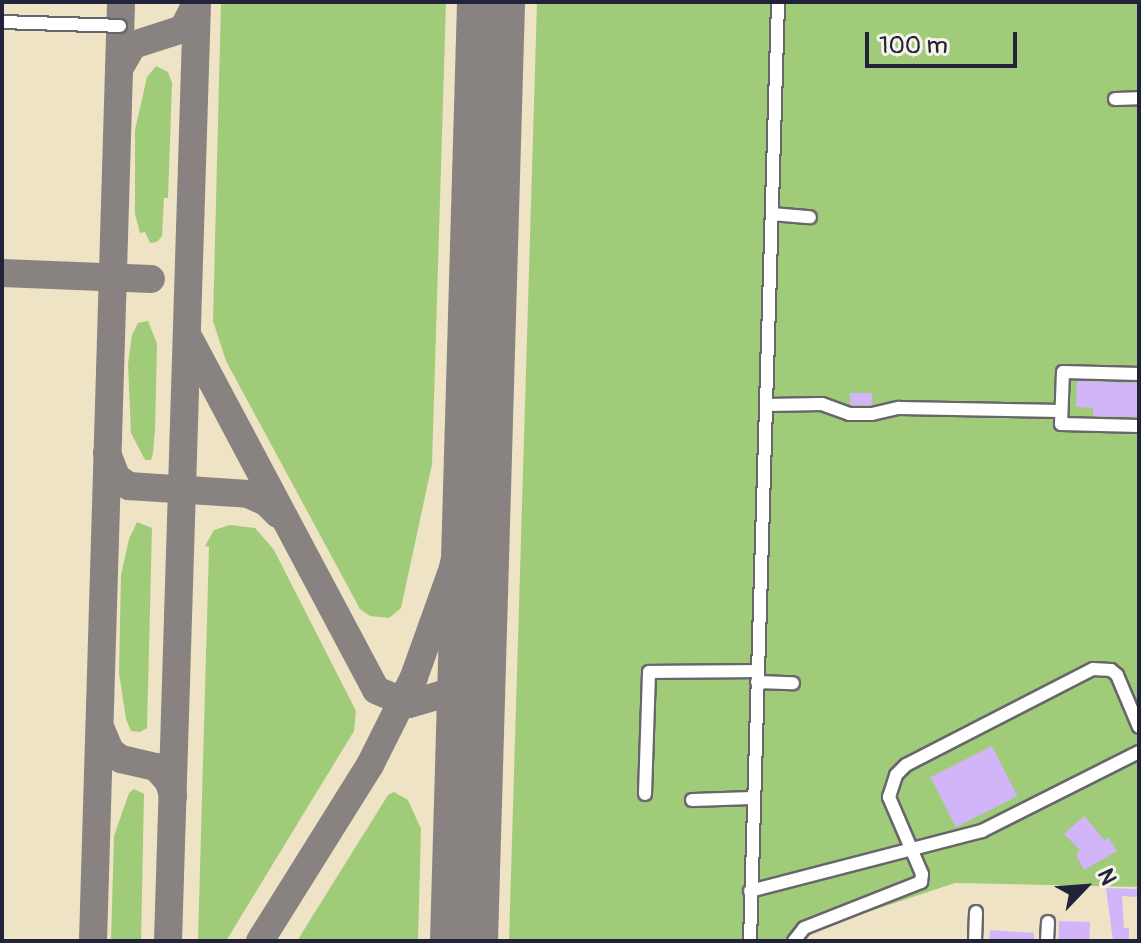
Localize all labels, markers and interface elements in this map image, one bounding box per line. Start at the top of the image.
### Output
scale bar [869,16,1021,66]
text: 100 m [879,31,948,60]
north arrow [1045,847,1125,927]
text: N [1091,864,1123,890]

